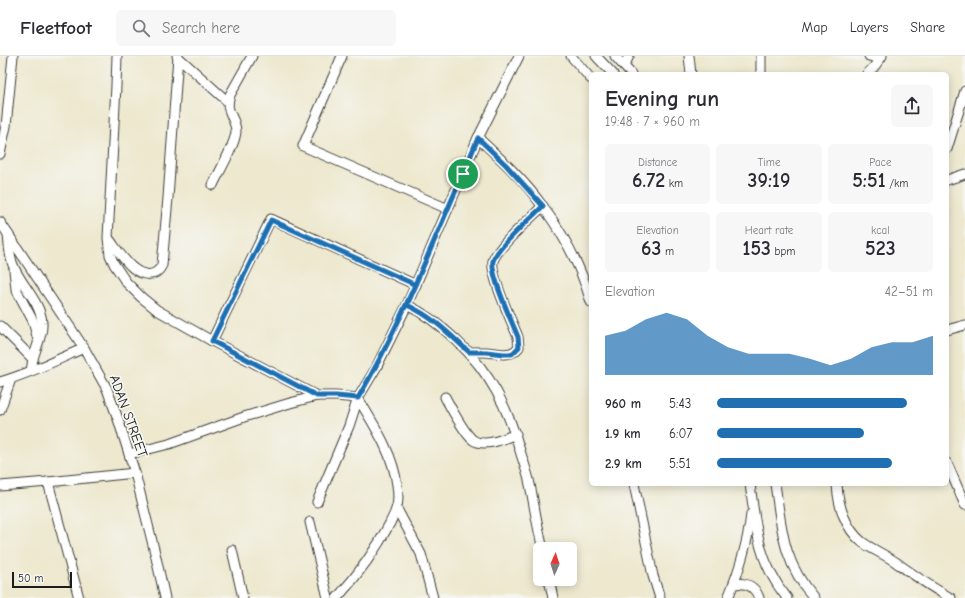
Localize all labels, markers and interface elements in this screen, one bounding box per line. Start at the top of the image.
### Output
search box [116,10,396,46]
text: Fleetfoot [20,17,92,39]
icon: search [130,17,152,39]
text: Search here [162,19,240,37]
text: Map [801,19,828,36]
text: Layers [850,19,888,36]
text: Share [910,19,945,36]
button: share [891,85,933,127]
text: Evening run [605,86,719,112]
text: 19:48 · 7 × 960 m [605,114,700,129]
text: Distance [638,156,677,169]
text: Time [758,156,780,169]
text: Pace [869,156,891,169]
pin [446,157,480,191]
icon: arrive [452,163,474,185]
text: 6.72 [632,169,665,192]
text: 39:19 [748,169,790,192]
text: 5:51 [852,169,886,192]
text: km [665,177,683,190]
text: /km [886,177,908,190]
text: Elevation [637,224,679,237]
text: Heart rate [745,224,793,237]
text: kcal [871,224,890,237]
text: 63 [641,237,661,260]
text: 153 [743,237,771,260]
text: 523 [865,237,896,260]
text: m [661,245,674,258]
text: bpm [771,245,795,258]
text: Elevation [605,284,655,299]
text: 42–51 m [885,284,933,299]
street label: ADAN STREET [106,373,152,460]
text: 960 m [605,396,641,411]
text: 5:43 [669,396,691,411]
text: 1.9 km [605,426,641,441]
text: 6:07 [669,426,692,441]
text: 2.9 km [605,456,642,471]
text: 5:51 [669,456,691,471]
north arrow [533,542,577,586]
map controls [533,542,577,586]
scale bar [12,570,72,589]
text: 50 m [18,572,43,585]

